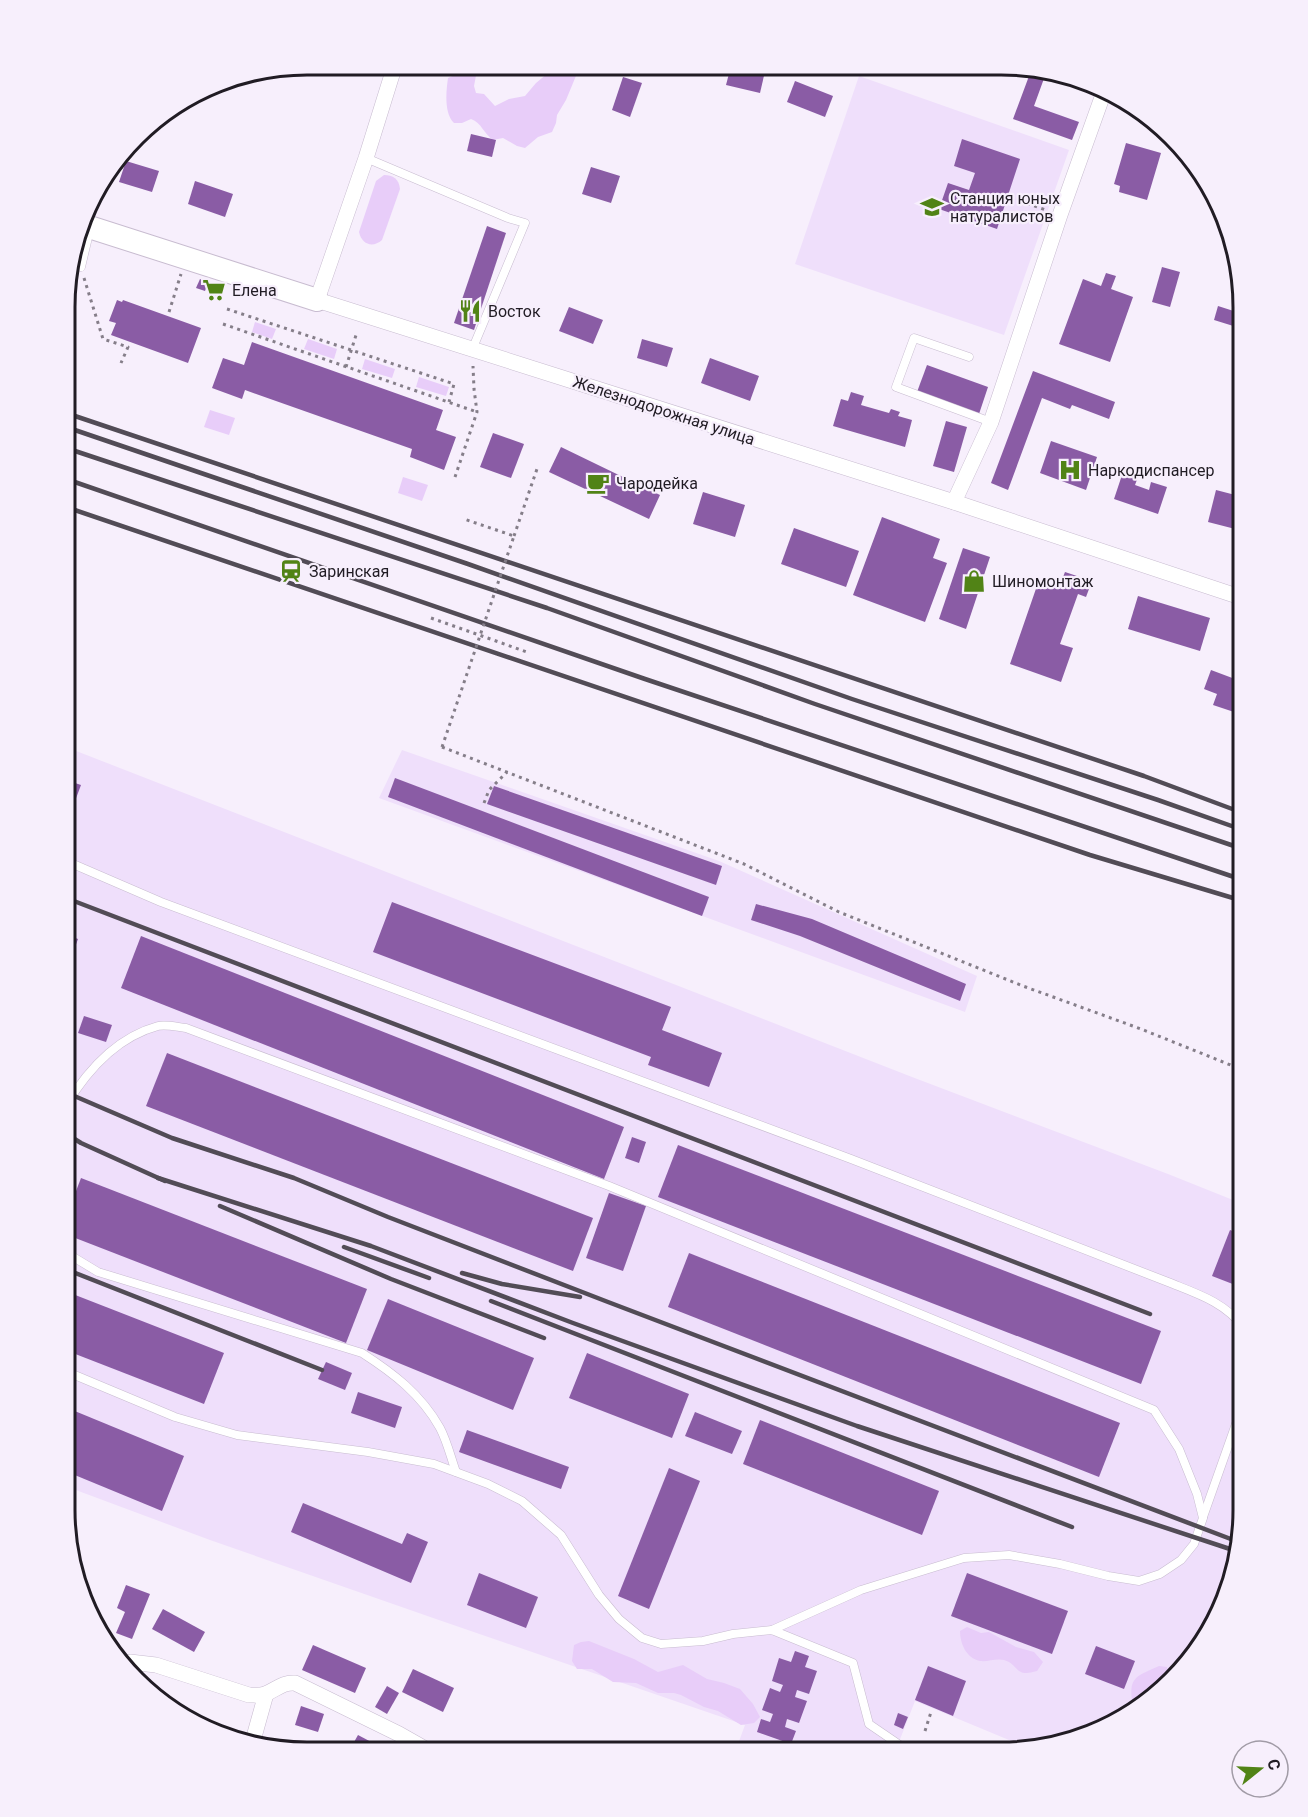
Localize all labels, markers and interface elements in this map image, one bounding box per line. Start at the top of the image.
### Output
place label: Станция юных натуралистов [950,189,1060,226]
school or university icon: Станция юных натуралистов [919,194,945,220]
supermarket icon: Елена [201,277,227,303]
place label: Елена [232,281,277,300]
restaurant icon: Восток [457,298,483,324]
place label: Восток [488,302,541,321]
street label: Железнодорожная улица [571,372,757,449]
hospital icon: Наркодиспансер [1057,457,1083,483]
place label: Наркодиспансер [1088,461,1214,480]
cafe icon: Чародейка [585,470,611,496]
place label: Чародейка [616,474,698,493]
station icon: Заринская [278,558,304,584]
place label: Заринская [309,562,389,581]
shop icon: Шиномонтаж [961,568,987,594]
place label: Шиномонтаж [992,572,1094,591]
north arrow [1230,1739,1290,1799]
text: С [1263,1757,1284,1772]

